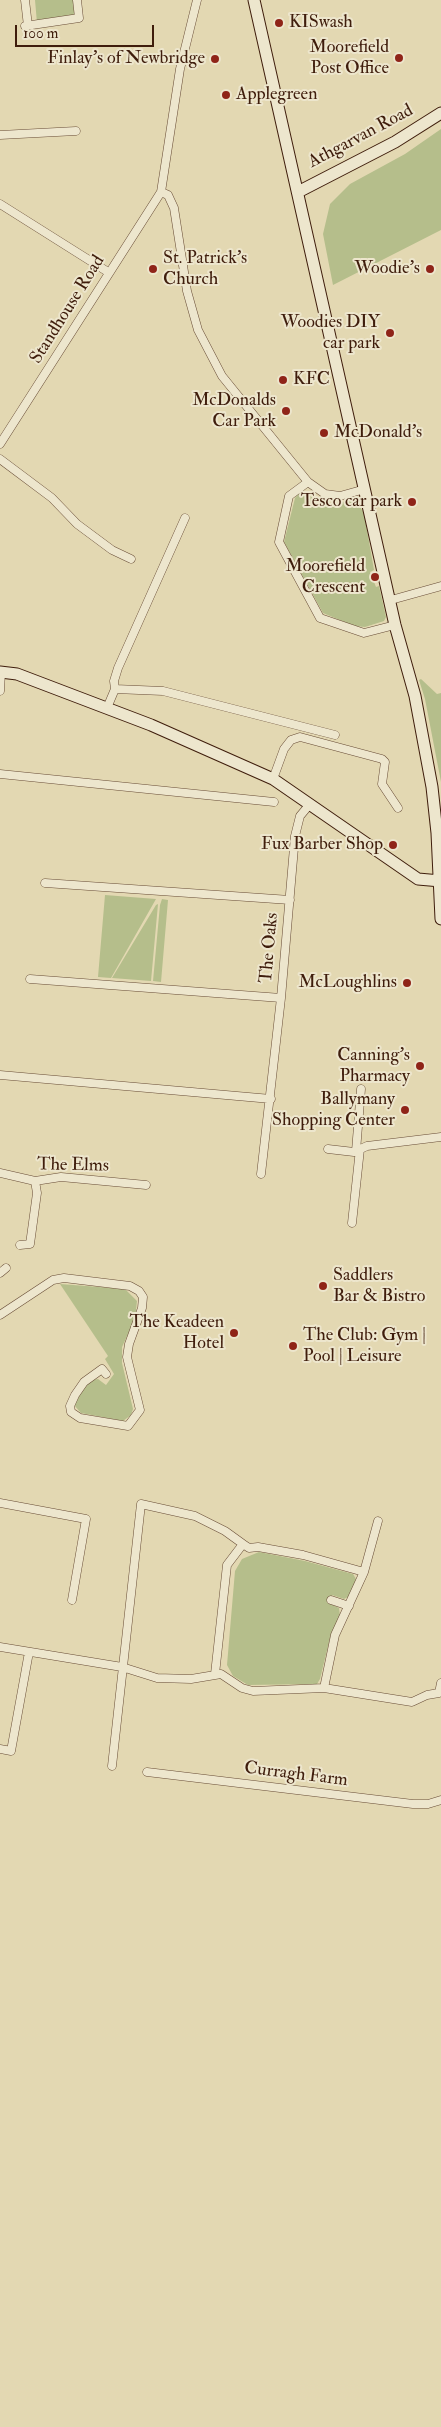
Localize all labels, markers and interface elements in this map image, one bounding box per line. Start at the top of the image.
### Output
place label: KISwash [289,12,353,34]
scale bar [18,15,156,47]
marker: KISwash [273,17,285,29]
text: 100 m [23,24,58,43]
place label: Moorefield Post Office [310,37,389,80]
place label: Finlay's of Newbridge [47,48,205,70]
marker: Moorefield Post Office [393,52,405,64]
marker: Finlay's of Newbridge [209,53,221,65]
place label: Applegreen [236,84,317,106]
marker: Applegreen [220,89,232,101]
street label: Athgarvan Road [305,100,417,174]
place label: St. Patrick's Church [163,248,247,290]
street label: Standhouse Road [26,252,110,368]
place label: Woodie's [354,258,420,280]
marker: St. Patrick's Church [147,263,159,275]
marker: Woodie's [424,263,436,275]
place label: Woodies DIY car park [281,312,380,354]
marker: Woodies DIY car park [384,327,396,339]
place label: KFC [293,369,330,391]
marker: KFC [277,374,289,386]
place label: McDonalds Car Park [192,390,276,432]
marker: McDonalds Car Park [280,405,292,417]
place label: McDonald's [334,422,422,444]
marker: McDonald's [318,427,330,439]
place label: Tesco car park [301,491,402,513]
marker: Tesco car park [406,496,418,508]
place label: Moorefield Crescent [286,556,365,598]
marker: Moorefield Crescent [369,571,381,583]
place label: Fux Barber Shop [261,834,383,856]
marker: Fux Barber Shop [387,839,399,851]
street label: The Oaks [256,912,284,984]
place label: McLoughlins [299,972,397,994]
marker: McLoughlins [401,977,413,989]
place label: Canning's Pharmacy [337,1045,410,1088]
marker: Canning's Pharmacy [414,1060,426,1072]
place label: Ballymany Shopping Center [272,1089,395,1132]
marker: Ballymany Shopping Center [399,1104,411,1116]
street label: The Elms [37,1155,109,1177]
place label: Saddlers Bar & Bistro [333,1265,425,1308]
marker: Saddlers Bar & Bistro [317,1280,329,1292]
place label: The Keadeen Hotel [129,1312,224,1355]
place label: The Club: Gym | Pool | Leisure [303,1325,426,1368]
marker: The Keadeen Hotel [228,1327,240,1339]
marker: The Club: Gym | Pool | Leisure [287,1340,299,1352]
street label: Curragh Farm [243,1758,349,1792]

